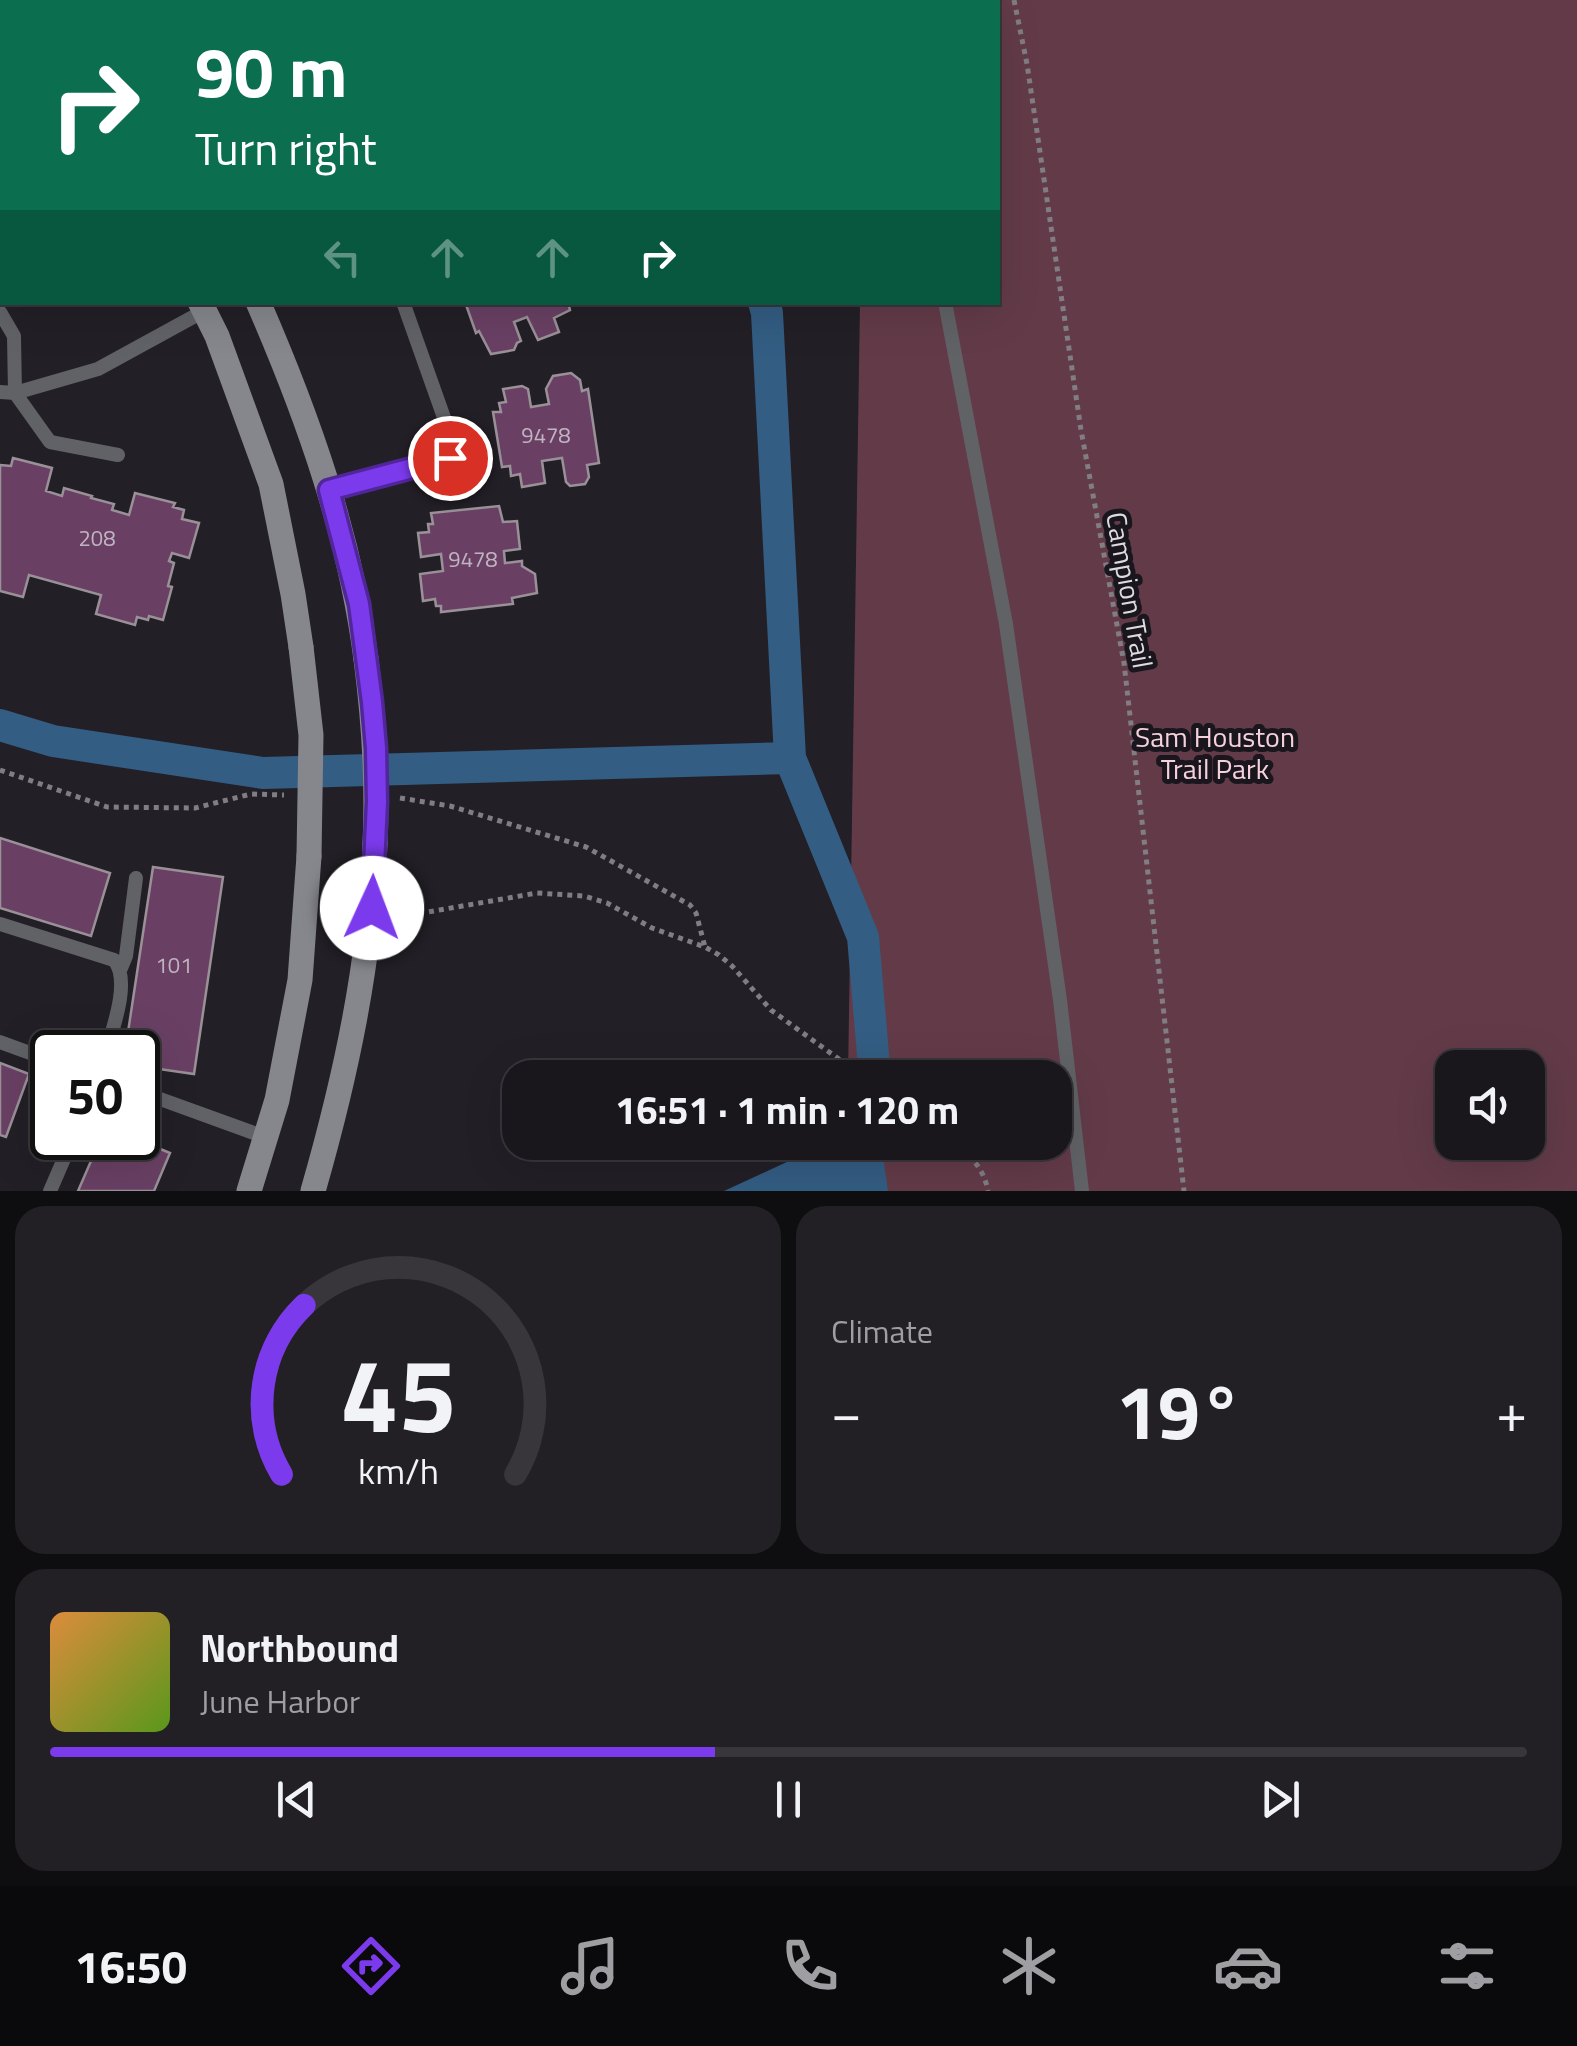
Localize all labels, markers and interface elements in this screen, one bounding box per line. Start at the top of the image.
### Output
text: 90 m [195,18,348,124]
icon: right [30,40,160,170]
text: Turn right [195,114,377,182]
icon: left [315,230,370,285]
icon: ahead [420,230,475,285]
icon: ahead [525,230,580,285]
icon: right [630,230,685,285]
pin [408,416,493,501]
house number: 9478 [521,418,571,452]
icon: arrive [423,431,478,486]
street label: Campion Trail [1095,508,1165,672]
house number: 208 [79,521,115,555]
house number: 9478 [448,542,498,576]
park label: Sam Houston Trail Park [1135,715,1295,790]
position arrow [320,856,424,960]
house number: 101 [156,948,192,982]
speed limit sign: 50 [30,1030,160,1160]
map controls [1435,1050,1545,1160]
button: sound [1435,1050,1545,1160]
text: 16:51 · 1 min · 120 m [615,1081,959,1139]
text: Climate [831,1307,933,1355]
text: 45 [340,1314,456,1472]
text: 19° [1116,1354,1242,1468]
text: − [831,1370,862,1453]
text: + [1496,1370,1527,1453]
text: km/h [358,1443,438,1498]
text: Northbound [200,1619,399,1677]
text: June Harbor [200,1677,360,1725]
icon: previous [269,1772,324,1827]
icon: pause [761,1772,816,1827]
icon: next [1253,1772,1308,1827]
icon: directions [336,1931,406,2001]
icon: music [555,1931,625,2001]
icon: phone [775,1931,845,2001]
icon: climate [994,1931,1064,2001]
icon: car [1213,1931,1283,2001]
icon: filters [1432,1931,1502,2001]
text: 16:50 [75,1932,187,2000]

